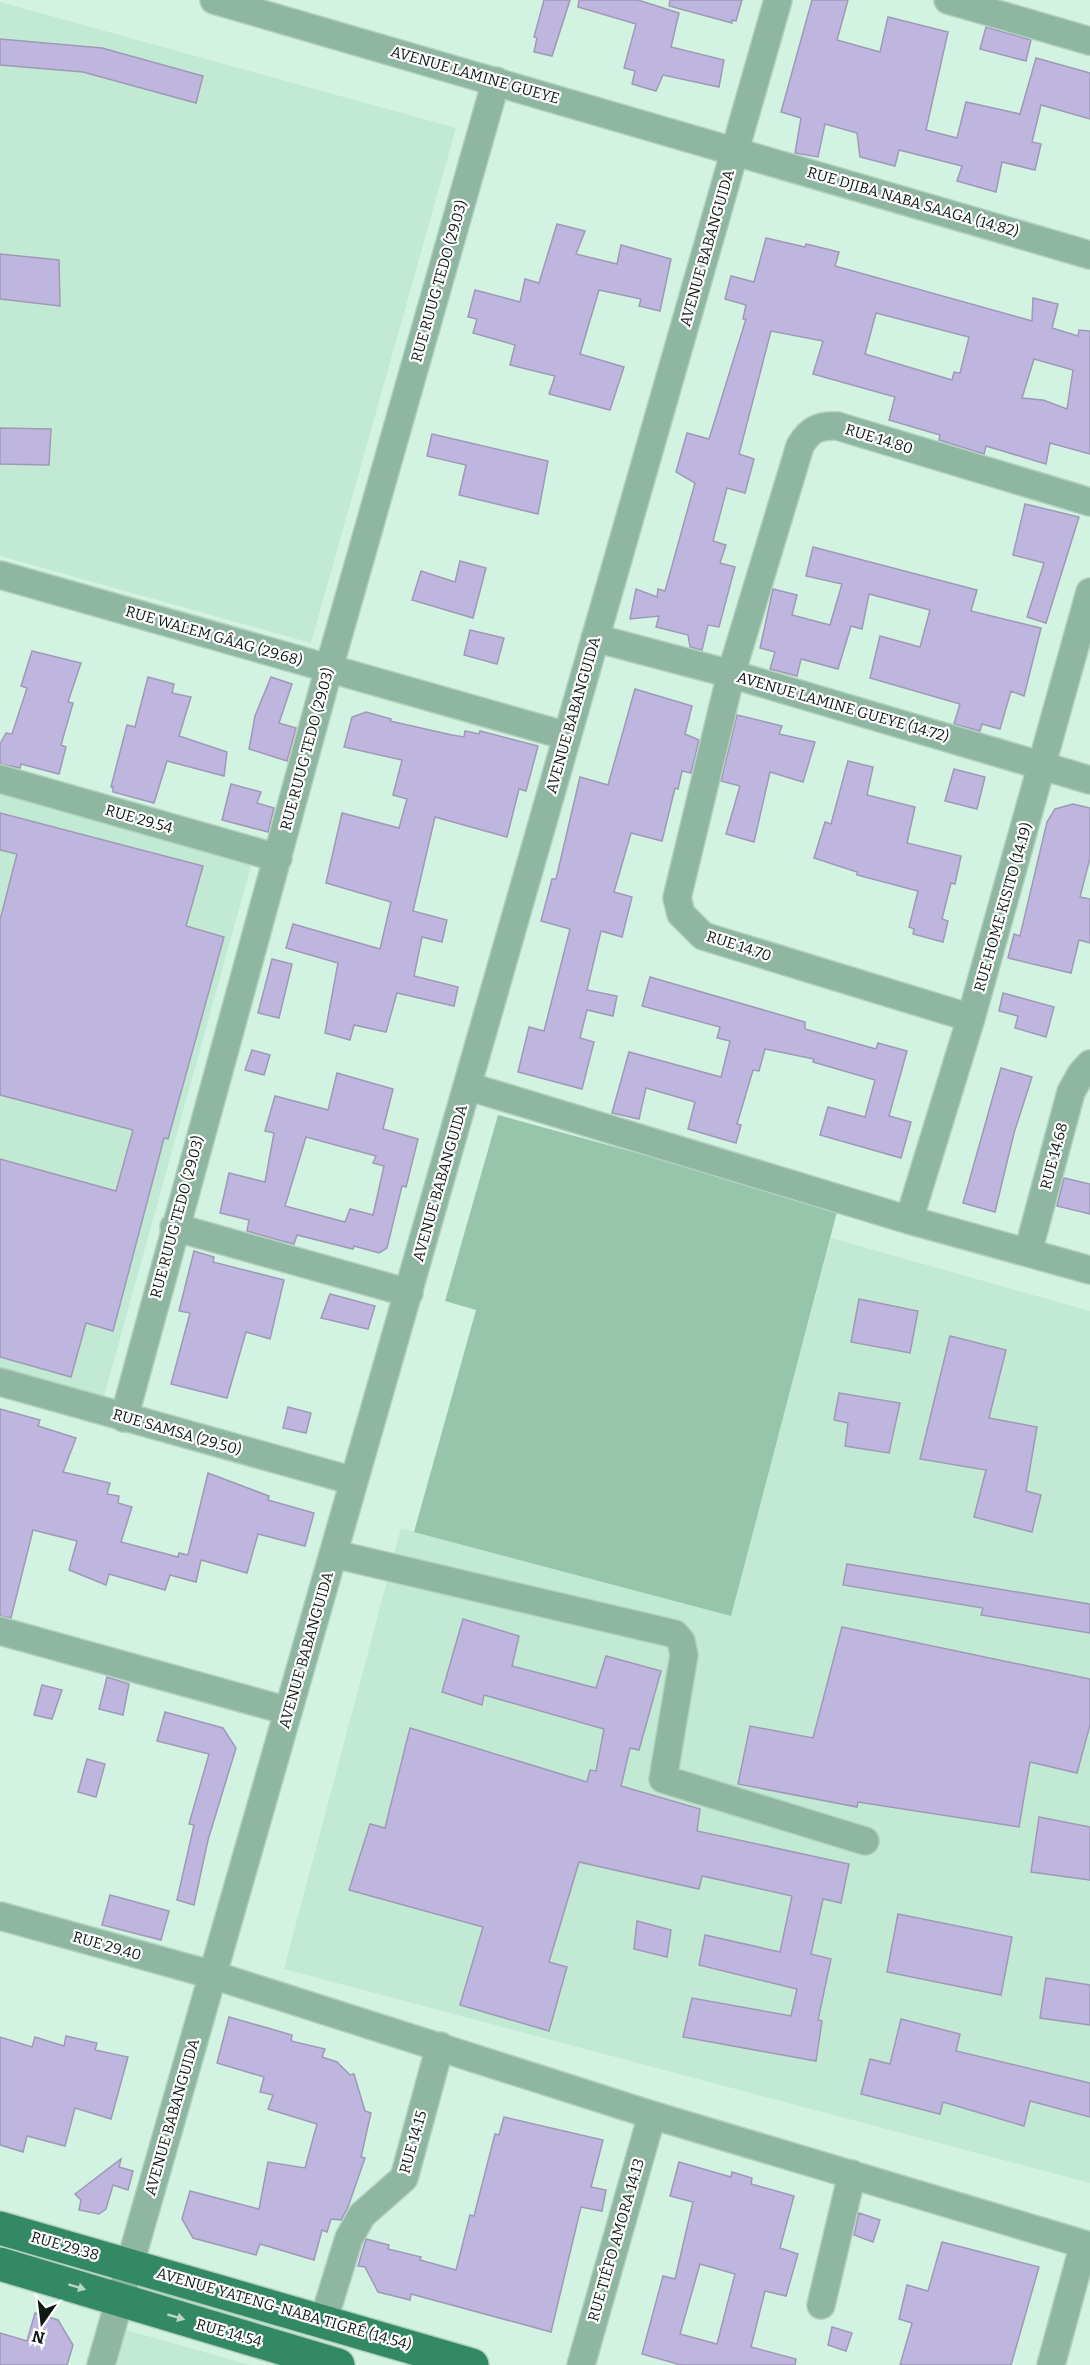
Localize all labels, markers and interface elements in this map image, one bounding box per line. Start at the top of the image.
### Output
street label: AVENUE LAMINE GUEYE [389,42,561,108]
street label: RUE DJIBA NABA SAAGA (14.82) [805,163,1021,241]
street label: AVENUE BABANGUIDA [676,167,738,329]
street label: RUE RUUG TEDO (29.03) [407,198,471,364]
street label: RUE 14.80 [843,420,915,458]
street label: RUE WALEM GÂAG (29.68) [123,602,305,670]
street label: AVENUE BABANGUIDA [542,634,604,796]
street label: RUE RUUG TEDO (29.03) [277,666,337,832]
street label: AVENUE LAMINE GUEYE (14.72) [735,668,951,746]
street label: RUE 29.54 [103,801,175,837]
street label: RUE HOME KISITO (14.19) [970,820,1036,994]
street label: RUE 14.70 [704,927,774,965]
street label: AVENUE BABANGUIDA [409,1102,471,1264]
street label: RUE 14.68 [1036,1121,1072,1191]
street label: RUE RUUG TEDO (29.03) [147,1134,207,1300]
street label: RUE SAMSA (29.50) [111,1405,243,1459]
street label: AVENUE BABANGUIDA [275,1569,337,1731]
street label: RUE 29.40 [71,1928,143,1964]
street label: AVENUE BABANGUIDA [141,2036,203,2198]
street label: RUE 14.15 [395,2108,431,2176]
street label: RUE TIÉFO AMORA 14.13 [584,2156,648,2324]
street label: RUE 29.38 [29,2228,101,2264]
street label: AVENUE YATENG-NABA TIGRÉ (14.54) [154,2264,414,2354]
one-way arrow [68,2283,86,2292]
north arrow [12,2293,72,2353]
one-way arrow [167,2313,185,2322]
street label: RUE 14.54 [194,2315,264,2351]
text: N [30,2326,47,2348]

